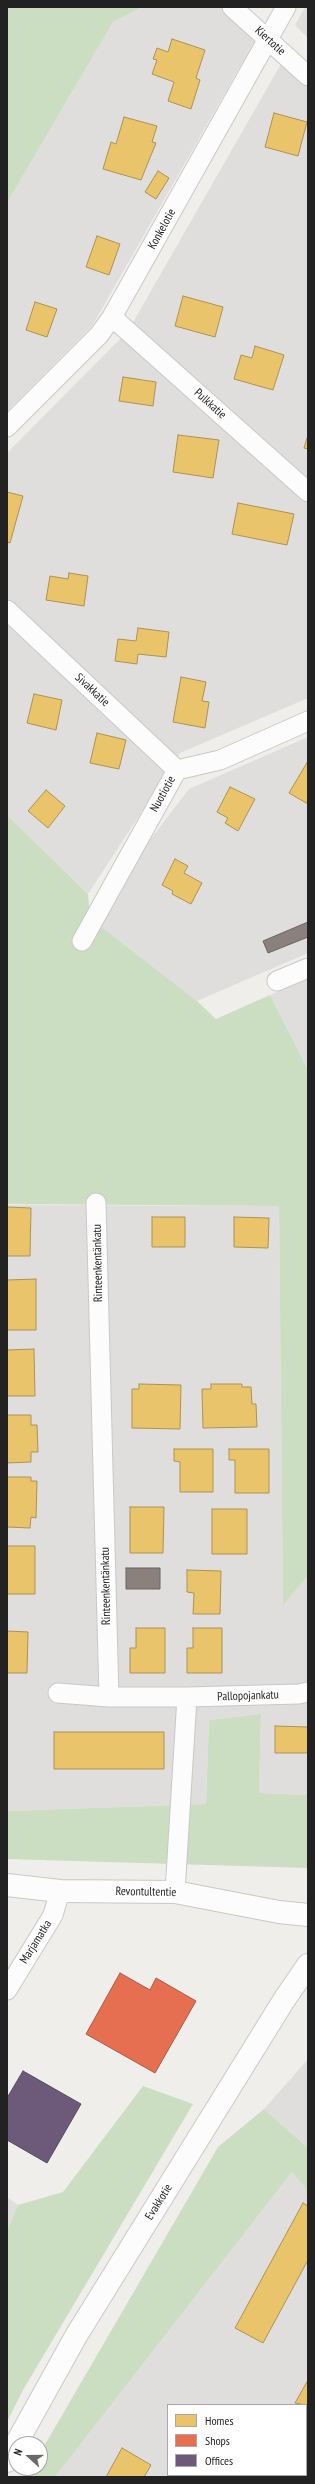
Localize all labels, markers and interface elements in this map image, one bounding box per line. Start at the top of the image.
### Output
street label: Kiertotie [252,24,288,58]
street label: Konkelotie [145,206,179,252]
street label: Pulkkatie [191,386,229,422]
street label: Sivakkatie [72,670,112,710]
street label: Nuotiotie [147,774,179,814]
street label: Rinteenkentänkatu [90,1224,106,1302]
street label: Rinteenkentänkatu [98,1547,114,1625]
street label: Pallopojankatu [217,1688,279,1704]
street label: Revontultentie [116,1884,176,1900]
street label: Marjamatka [17,1918,55,1966]
street label: Evakkotie [142,2181,176,2223]
legend [167,2404,307,2476]
text: Homes [205,2413,233,2428]
text: Shops [205,2433,230,2448]
north arrow [8,2436,48,2476]
text: N [10,2447,25,2457]
text: Offices [205,2453,233,2468]

